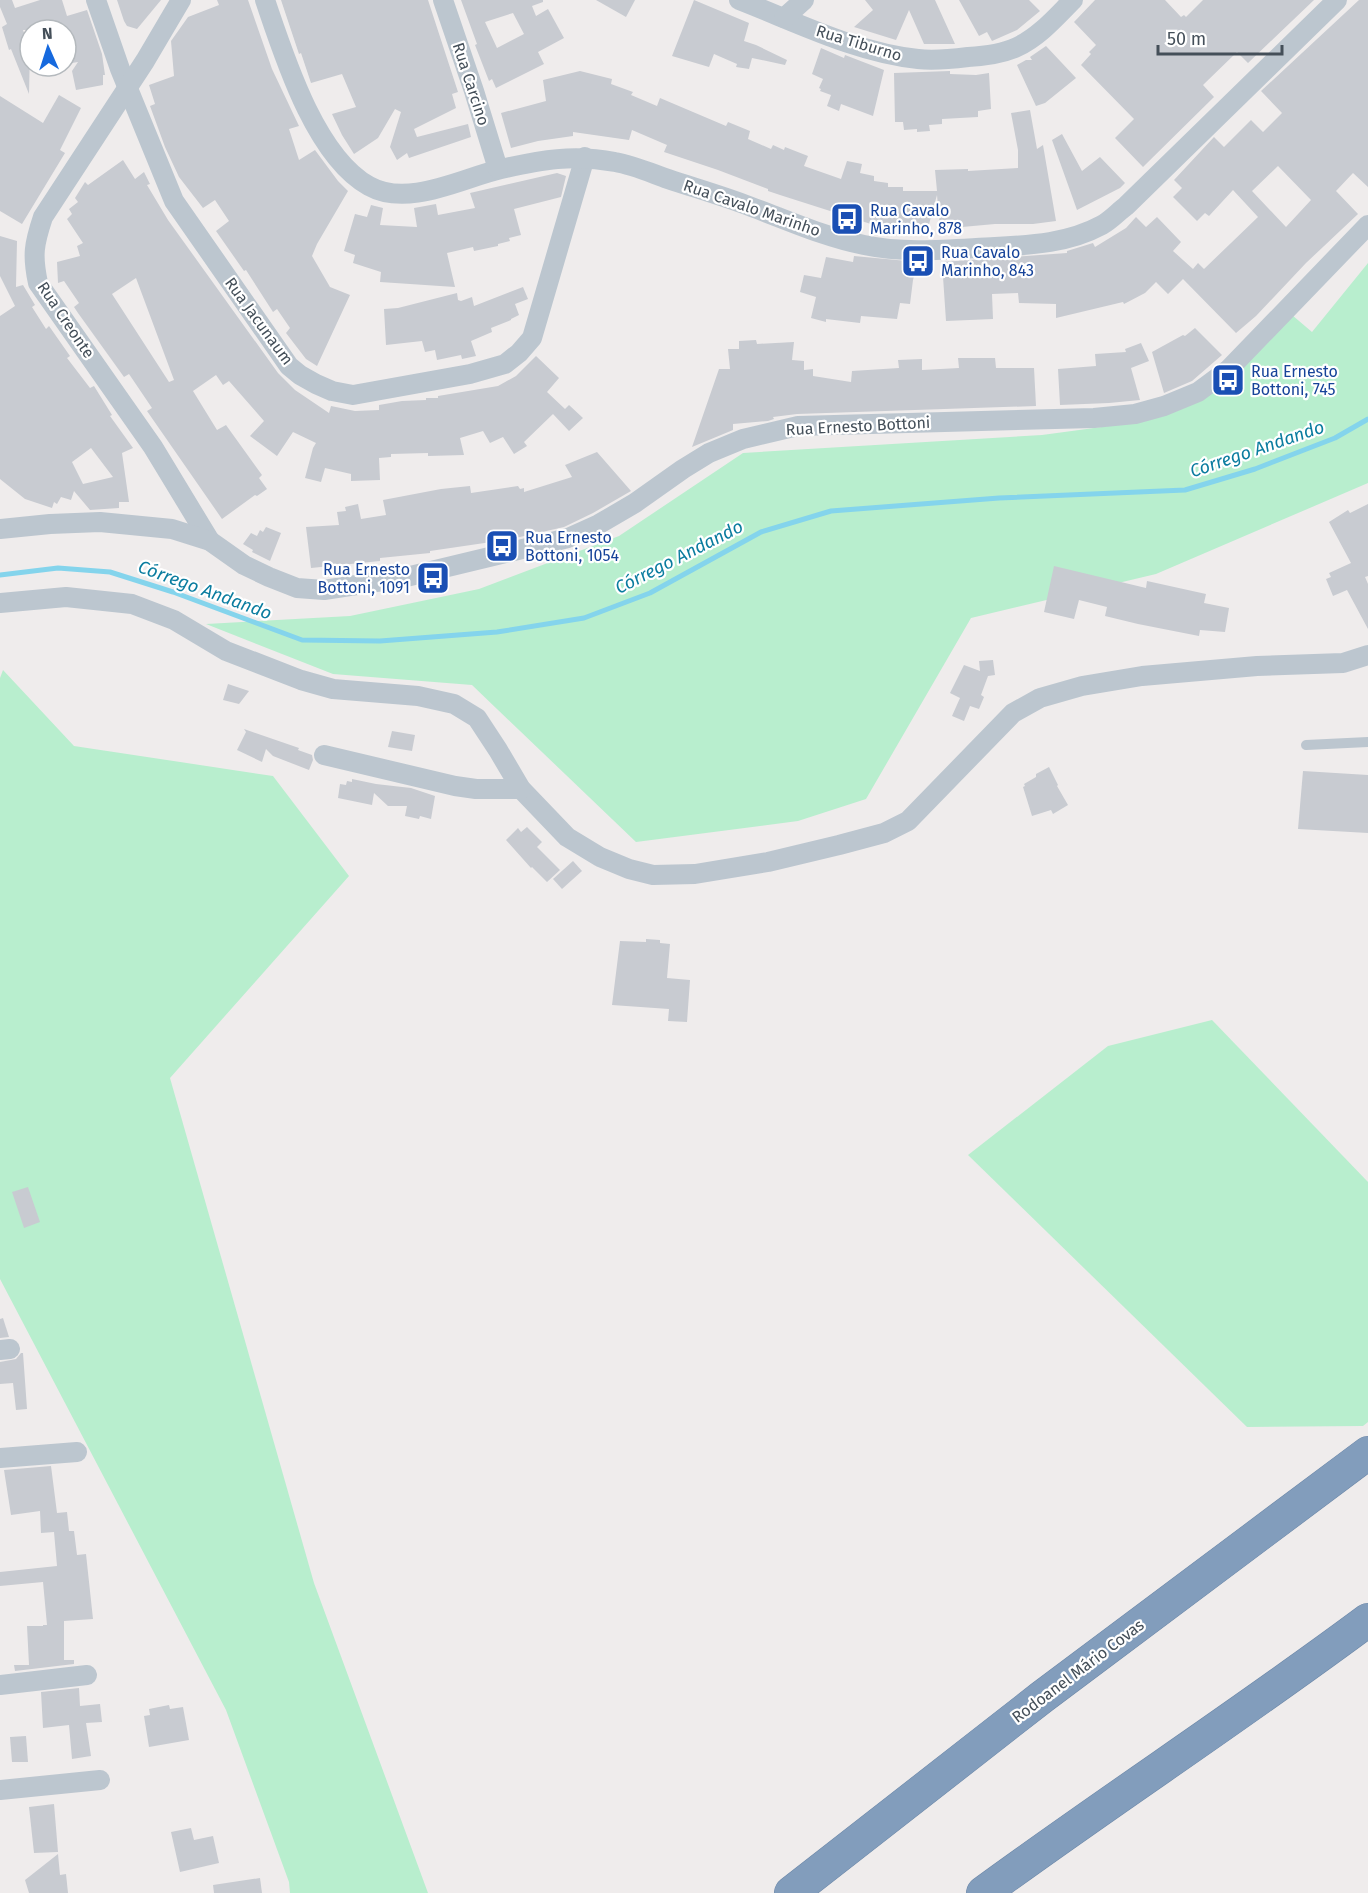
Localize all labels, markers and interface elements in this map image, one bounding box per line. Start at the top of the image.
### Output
north arrow [18,18,78,78]
scale bar [1158,18,1282,56]
street label: Rua Tiburno [814,21,904,65]
text: N [41,24,53,43]
text: 50 m [1167,28,1206,50]
street label: Rua Carcino [449,40,493,128]
street label: Rua Cavalo Marinho [681,176,823,240]
bus stop icon: Rua Cavalo Marinho, 878 [829,201,865,237]
place label: Rua Cavalo Marinho, 878 [870,201,962,238]
bus stop icon: Rua Cavalo Marinho, 843 [900,243,936,279]
place label: Rua Cavalo Marinho, 843 [941,243,1034,280]
street label: Rua Jacunaum [221,274,297,368]
street label: Rua Creonte [34,278,98,362]
bus stop icon: Rua Ernesto Bottoni, 745 [1210,362,1246,398]
place label: Rua Ernesto Bottoni, 745 [1251,362,1338,399]
street label: Rua Ernesto Bottoni [785,413,931,439]
water label: Córrego Andando [1187,416,1327,482]
water label: Córrego Andando [611,515,747,599]
bus stop icon: Rua Ernesto Bottoni, 1054 [484,528,520,564]
place label: Rua Ernesto Bottoni, 1054 [525,528,620,565]
water label: Córrego Andando [135,556,275,624]
place label: Rua Ernesto Bottoni, 1091 [318,560,410,597]
bus stop icon: Rua Ernesto Bottoni, 1091 [415,560,451,596]
street label: Rodoanel Mário Covas [1008,1615,1148,1727]

